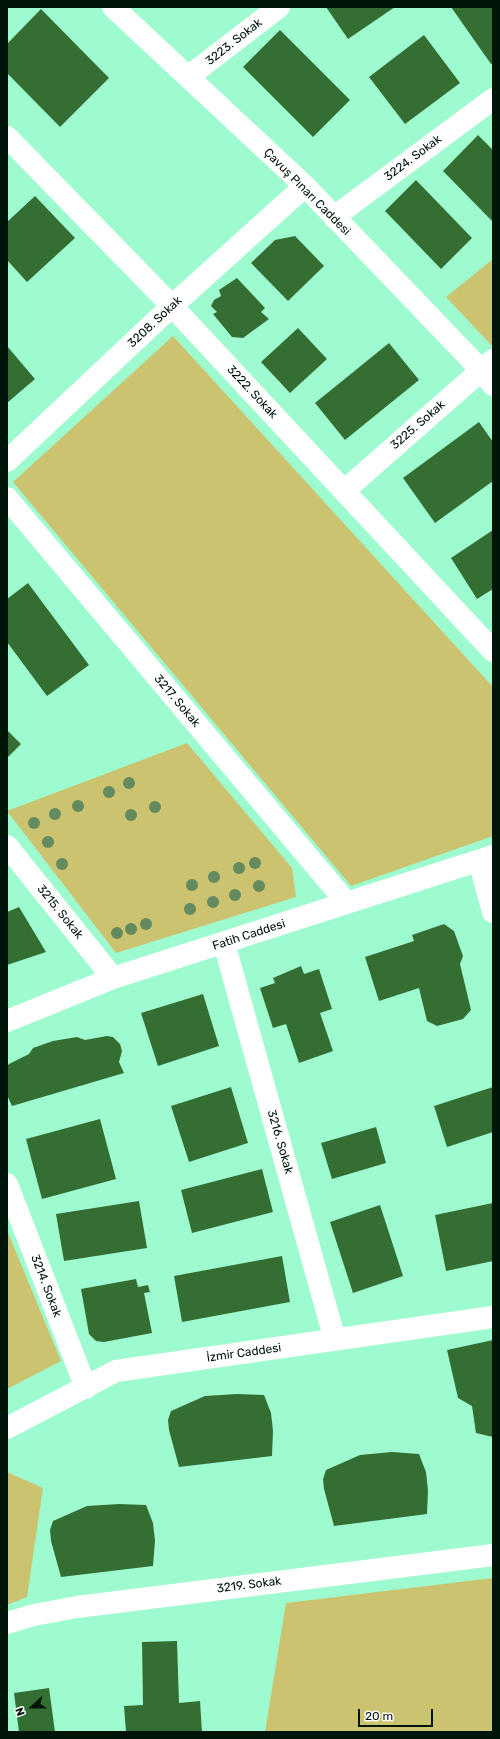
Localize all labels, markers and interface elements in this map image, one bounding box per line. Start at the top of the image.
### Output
street label: 3223. Sokak [203,15,265,69]
street label: 3224. Sokak [382,132,444,184]
street label: Çavuş Pınarı Caddesi [261,146,353,238]
street label: 3208. Sokak [125,293,185,351]
street label: 3222. Sokak [224,362,280,422]
street label: 3225. Sokak [388,397,448,453]
street label: 3217. Sokak [151,672,203,730]
street label: 3215. Sokak [34,882,86,942]
street label: Fatih Caddesi [211,916,287,954]
street label: 3216. Sokak [264,1108,296,1176]
street label: 3214. Sokak [27,1253,65,1319]
street label: İzmir Caddesi [206,1341,282,1365]
street label: 3219. Sokak [216,1574,282,1596]
north arrow [12,1687,52,1727]
scale bar [360,1701,435,1727]
text: N [13,1705,28,1718]
text: 20 m [365,1709,393,1723]

